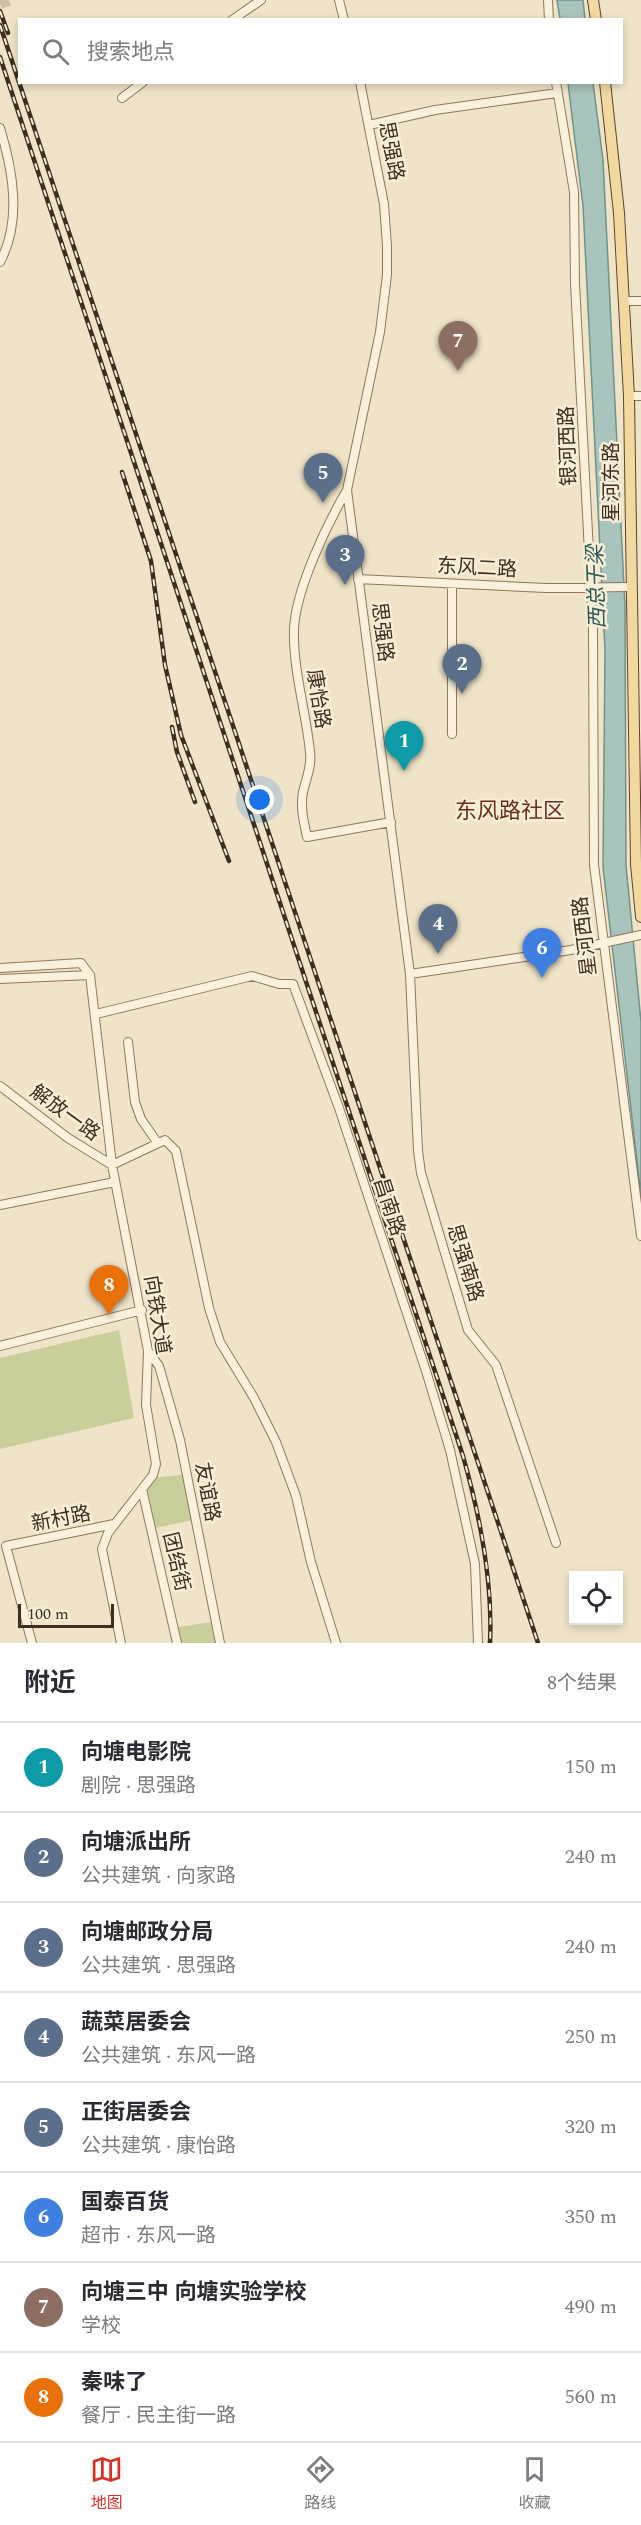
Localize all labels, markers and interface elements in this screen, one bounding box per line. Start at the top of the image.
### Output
search box [18,18,623,84]
icon: search [39,35,72,68]
text: 搜索地点 [87,36,175,69]
street label: 思强路 [371,119,411,183]
pin: 7 [438,322,478,371]
street label: 银河西路 [552,406,584,486]
street label: 星河东路 [597,442,627,522]
pin: 5 [304,454,342,503]
pin: 3 [326,536,364,585]
water label: 西总干梁 [579,542,614,630]
street label: 东风二路 [436,551,518,585]
street label: 思强路 [363,600,401,664]
pin: 2 [442,644,482,694]
street label: 康怡路 [298,667,338,731]
pin: 1 [384,722,424,771]
your location [245,785,274,814]
district label: 东风路社区 [455,795,565,828]
street label: 星河西路 [565,894,605,978]
pin: 4 [418,904,458,954]
pin: 6 [522,928,562,978]
street label: 解放一路 [24,1077,106,1149]
street label: 昌南路 [365,1174,413,1240]
street label: 思强南路 [439,1220,491,1306]
pin: 8 [90,1266,128,1315]
street label: 向铁大道 [136,1273,178,1357]
street label: 友谊路 [187,1460,227,1524]
street label: 新村路 [29,1499,93,1539]
street label: 团结街 [155,1529,197,1595]
map controls [569,1571,623,1625]
button: locate [569,1571,623,1625]
scale bar [18,1601,114,1628]
text: 100 m [27,1602,69,1626]
text: 附近 [24,1663,76,1703]
text: 8个结果 [547,1668,617,1698]
text: 向塘电影院 [81,1736,191,1769]
text: 1 [38,1752,49,1782]
text: 150 m [565,1752,617,1782]
text: 剧院 · 思强路 [81,1771,196,1801]
text: 向塘派出所 [81,1826,191,1859]
text: 2 [38,1842,49,1872]
text: 240 m [565,1842,617,1872]
text: 公共建筑 · 向家路 [81,1861,236,1891]
text: 向塘邮政分局 [81,1916,213,1949]
text: 3 [38,1932,49,1962]
text: 240 m [565,1932,617,1962]
text: 公共建筑 · 思强路 [81,1951,236,1981]
text: 蔬菜居委会 [81,2006,191,2039]
text: 4 [38,2022,49,2052]
text: 250 m [565,2022,617,2052]
text: 公共建筑 · 东风一路 [81,2041,256,2071]
text: 正街居委会 [81,2096,191,2129]
text: 5 [38,2112,49,2142]
text: 320 m [565,2112,617,2142]
text: 公共建筑 · 康怡路 [81,2131,236,2161]
text: 国泰百货 [81,2186,169,2219]
text: 6 [38,2202,49,2232]
text: 350 m [565,2202,617,2232]
text: 超市 · 东风一路 [81,2221,216,2251]
text: 向塘三中 向塘实验学校 [81,2276,307,2309]
text: 7 [38,2292,49,2322]
text: 490 m [565,2292,617,2322]
text: 学校 [81,2311,121,2341]
text: 秦味了 [81,2366,147,2399]
text: 8 [38,2382,49,2412]
text: 560 m [565,2382,617,2412]
text: 餐厅 · 民主街一路 [81,2401,236,2431]
tab: 地图 [90,2453,123,2515]
tab: 路线 [304,2453,337,2515]
tab: 收藏 [518,2453,551,2515]

